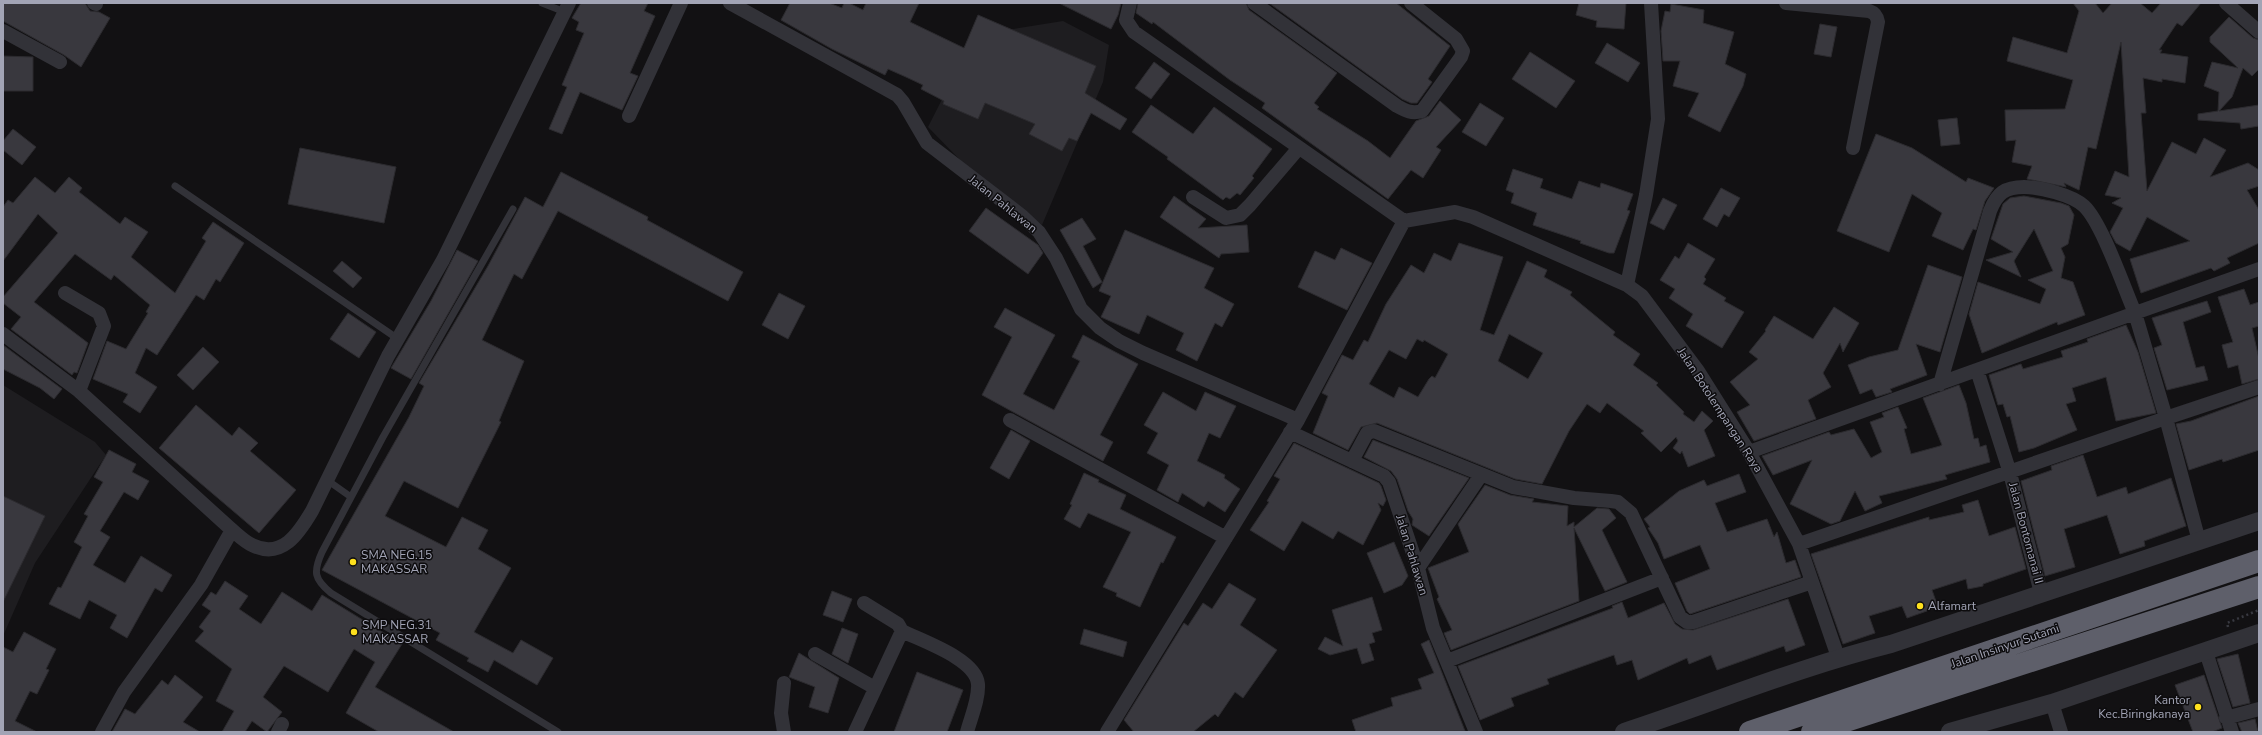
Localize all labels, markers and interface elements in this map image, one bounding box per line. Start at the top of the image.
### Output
street label: Jalan Pahlawan [965,171,1040,237]
street label: Jalan Botolempangan Raya [1673,344,1766,476]
street label: Jalan Bontomanai II [2005,480,2047,585]
street label: Jalan Pahlawan [1392,512,1432,597]
place label: SMA NEG.15 MAKASSAR [361,547,432,577]
marker: SMA NEG.15 MAKASSAR [348,557,358,567]
place label: Alfamart [1928,598,1977,614]
marker: Alfamart [1915,601,1925,611]
place label: SMP NEG.31 MAKASSAR [362,617,432,647]
street label: Jalan Insinyur Sutami [1948,620,2061,672]
marker: SMP NEG.31 MAKASSAR [349,627,359,637]
place label: Kantor Kec.Biringkanaya [2098,692,2191,722]
marker: Kantor Kec.Biringkanaya [2193,702,2203,712]

